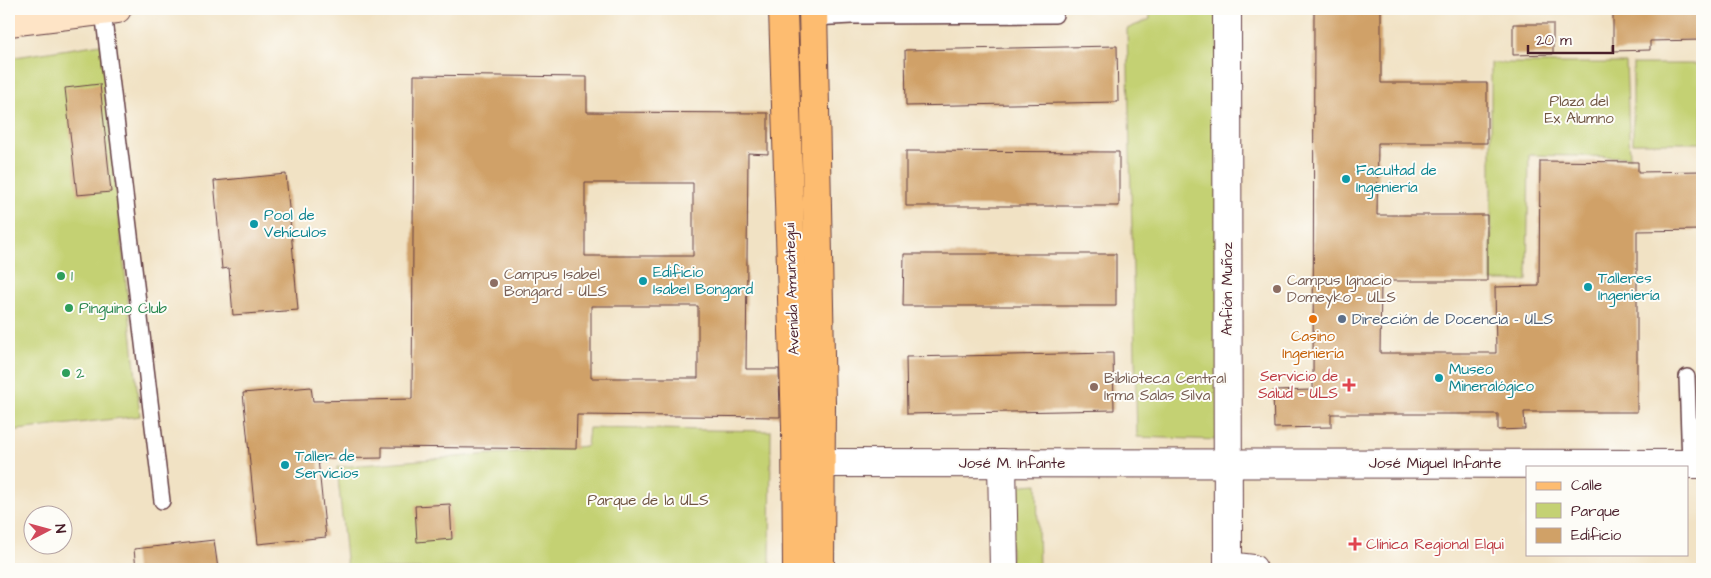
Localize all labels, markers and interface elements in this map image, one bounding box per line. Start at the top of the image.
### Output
scale bar [1528,22,1614,54]
text: 20 m [1536,30,1572,51]
park label: Plaza del Ex Alumno [1544,91,1614,129]
place label: Facultad de Ingeniería [1356,160,1437,199]
marker: Facultad de Ingeniería [1340,173,1352,185]
place label: Pool de Vehículos [264,205,327,243]
marker: Pool de Vehículos [248,218,260,230]
street label: Avenida Amunátegui [779,222,806,356]
street label: Anfión Muñoz [1217,242,1238,336]
place label: Edificio Isabel Bongard [653,262,754,301]
place label: Campus Isabel Bongard - ULS [504,264,607,303]
place label: 1 [71,266,73,287]
place label: Talleres Ingeniería [1598,268,1660,307]
marker: 1 [55,270,67,282]
place label: Campus Ignacio Domeyko - ULS [1287,270,1396,309]
marker: Edificio Isabel Bongard [637,275,649,287]
marker: Campus Isabel Bongard - ULS [488,277,500,289]
marker: Talleres Ingeniería [1582,281,1594,293]
marker: Campus Ignacio Domeyko - ULS [1271,283,1283,295]
place label: Pinguino Club [79,298,167,320]
marker: Pinguino Club [63,302,75,314]
place label: Dirección de Docencia - ULS [1352,309,1554,330]
marker: Casino Ingeniería [1307,313,1319,325]
marker: Dirección de Docencia - ULS [1336,313,1348,325]
place label: Casino Ingeniería [1282,326,1344,365]
place label: Museo Mineralógico [1449,359,1534,398]
place label: 2 [76,363,85,384]
place label: Servicio de Salud - ULS [1258,366,1338,404]
marker: 2 [60,367,72,379]
place label: Biblioteca Central Irma Salas Silva [1104,368,1226,406]
marker: Museo Mineralógico [1433,372,1445,384]
marker: Servicio de Salud - ULS [1342,378,1356,392]
marker: Biblioteca Central Irma Salas Silva [1088,381,1100,393]
place label: Taller de Servicios [295,446,359,484]
street label: José M. Infante [959,453,1065,474]
street label: José Miguel Infante [1369,453,1501,475]
marker: Taller de Servicios [279,459,291,471]
legend [1526,466,1688,556]
text: Calle [1571,475,1602,496]
park label: Parque de la ULS [587,490,709,511]
text: Parque [1571,501,1620,522]
north arrow [22,506,72,556]
text: N [50,523,70,534]
text: Edificio [1571,525,1622,546]
place label: Clínica Regional Elqui [1366,534,1504,556]
marker: Clínica Regional Elqui [1348,537,1362,551]

